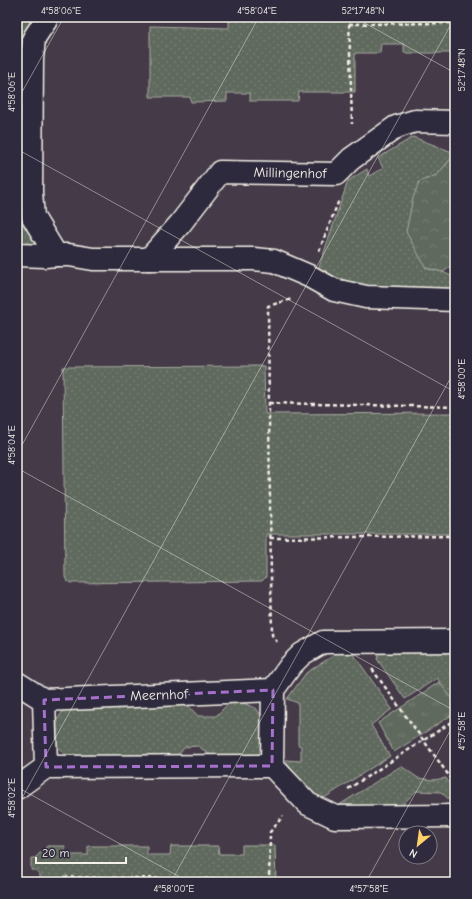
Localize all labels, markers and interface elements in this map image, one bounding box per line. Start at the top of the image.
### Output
text: 4°58'06"E [41,5,81,17]
text: 4°58'04"E [237,5,277,17]
text: 52°17'48"N [341,5,385,17]
text: 52°17'48"N [456,48,468,92]
text: 4°58'06"E [6,72,18,112]
street label: Millingenhof [253,164,328,182]
text: 4°58'00"E [456,359,468,399]
text: 4°58'04"E [6,425,18,465]
street label: Meernhof [130,685,189,705]
text: 4°57'58"E [456,712,468,750]
text: 4°58'02"E [6,778,18,818]
north arrow [398,825,438,865]
scale bar [36,839,126,865]
text: 20 m [42,846,70,860]
text: N [407,846,420,861]
text: 4°58'00"E [154,883,194,895]
text: 4°57'58"E [350,883,388,895]

